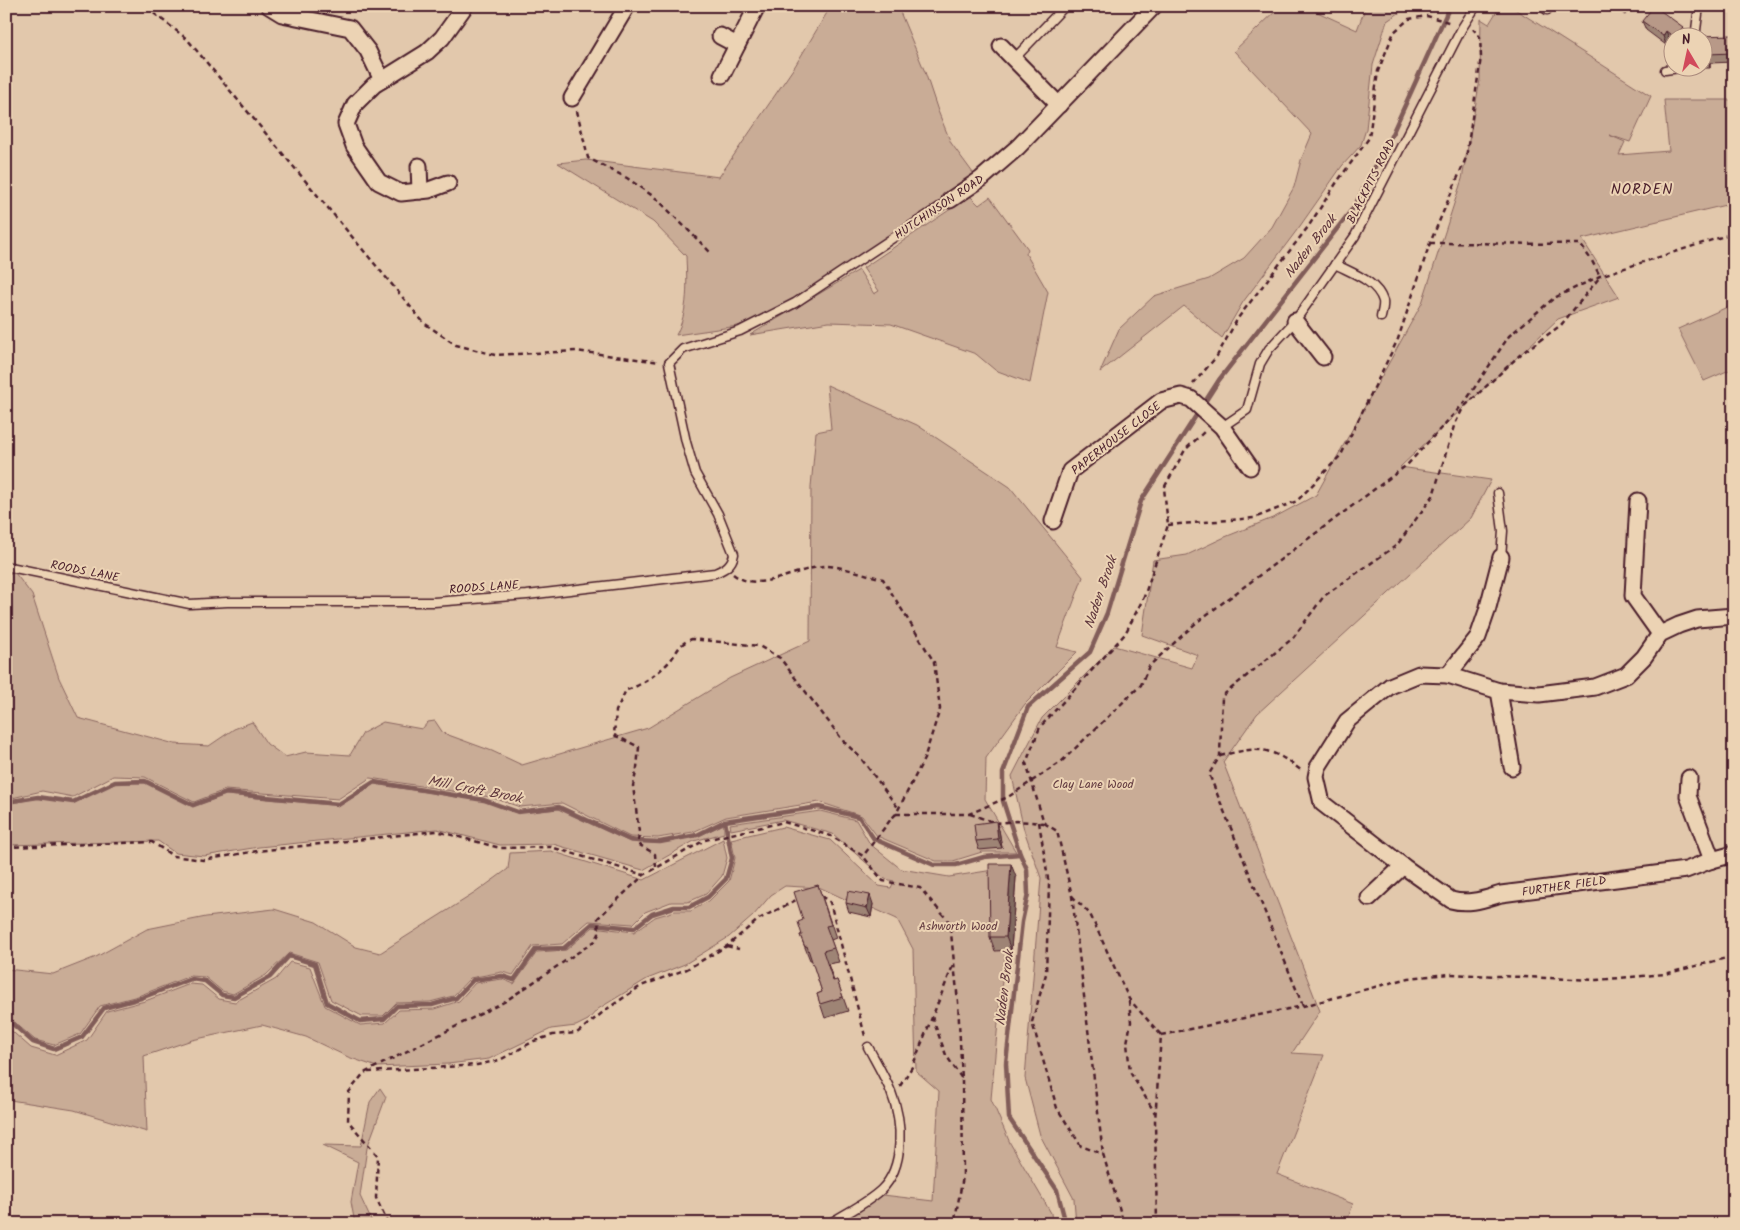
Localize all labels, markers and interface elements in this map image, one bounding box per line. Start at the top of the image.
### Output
north arrow [1662,28,1712,78]
text: N [1680,29,1692,52]
street label: BLACKPITS ROAD [1342,135,1401,227]
street label: HUTCHINSON ROAD [891,170,988,245]
district label: NORDEN [1611,178,1673,202]
water label: Naden Brook [1279,208,1344,283]
street label: PAPERHOUSE CLOSE [1067,397,1166,480]
water label: Naden Brook [1078,551,1124,631]
street label: ROODS LANE [49,556,122,588]
street label: ROODS LANE [449,576,520,599]
water label: Mill Croft Brook [426,770,526,810]
park label: Clay Lane Wood [1052,775,1135,794]
street label: FURTHER FIELD [1521,871,1608,902]
park label: Ashworth Wood [919,917,998,936]
water label: Naden Brook [989,947,1021,1027]

